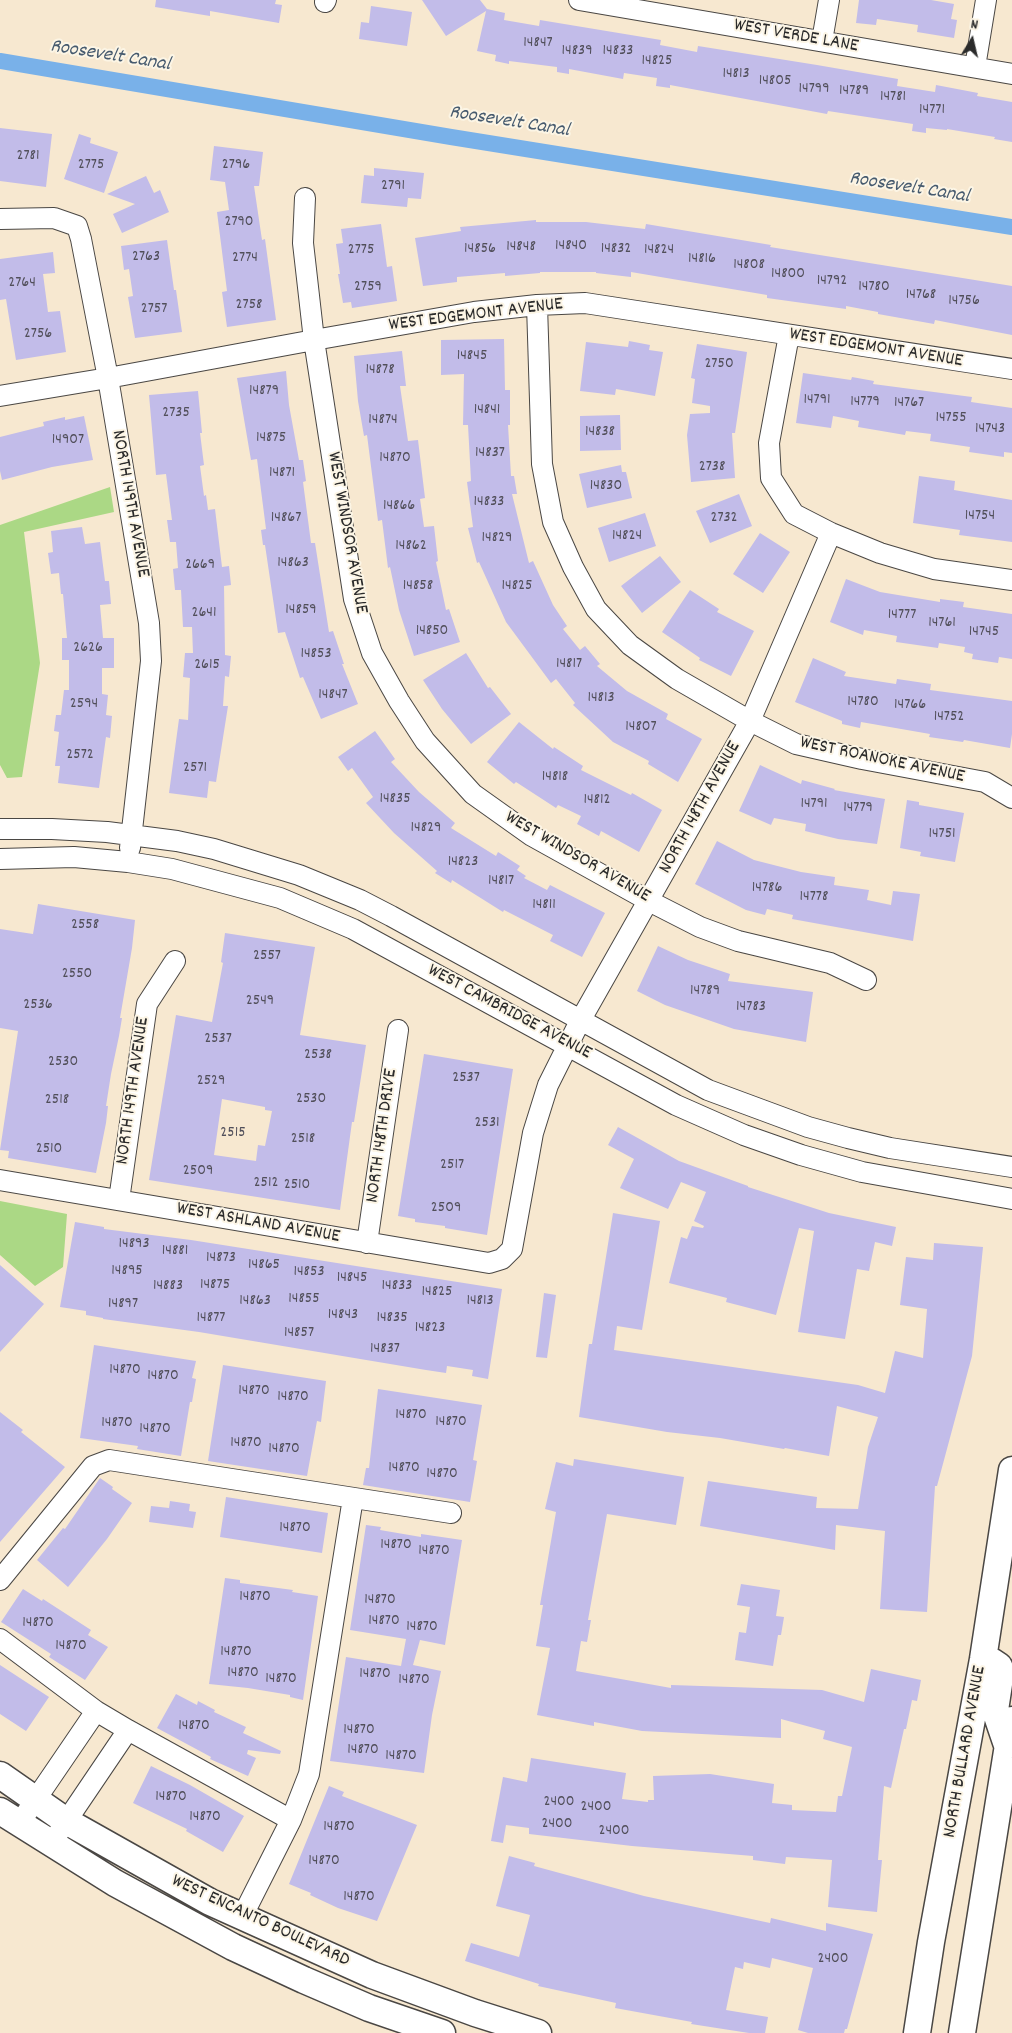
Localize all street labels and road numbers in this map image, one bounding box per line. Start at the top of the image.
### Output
street label: WEST VERDE LANE [732,15,860,59]
street label: WEST EDGEMONT AVENUE [388,294,564,338]
street label: WEST EDGEMONT AVENUE [788,324,964,374]
street label: NORTH 149TH AVENUE [105,429,153,579]
street label: WEST WINDSOR AVENUE [321,450,371,616]
street label: WEST ROANOKE AVENUE [798,732,966,790]
street label: NORTH 148TH AVENUE [655,738,747,878]
street label: WEST WINDSOR AVENUE [500,807,654,909]
street label: WEST CAMBRIDGE AVENUE [423,960,595,1066]
street label: NORTH 149TH AVENUE [112,1016,156,1166]
street label: NORTH 148TH DRIVE [362,1067,404,1205]
street label: WEST ASHLAND AVENUE [175,1198,341,1250]
street label: NORTH BULLARD AVENUE [940,1664,992,1840]
street label: WEST ENCANTO BOULEVARD [167,1871,353,1973]

